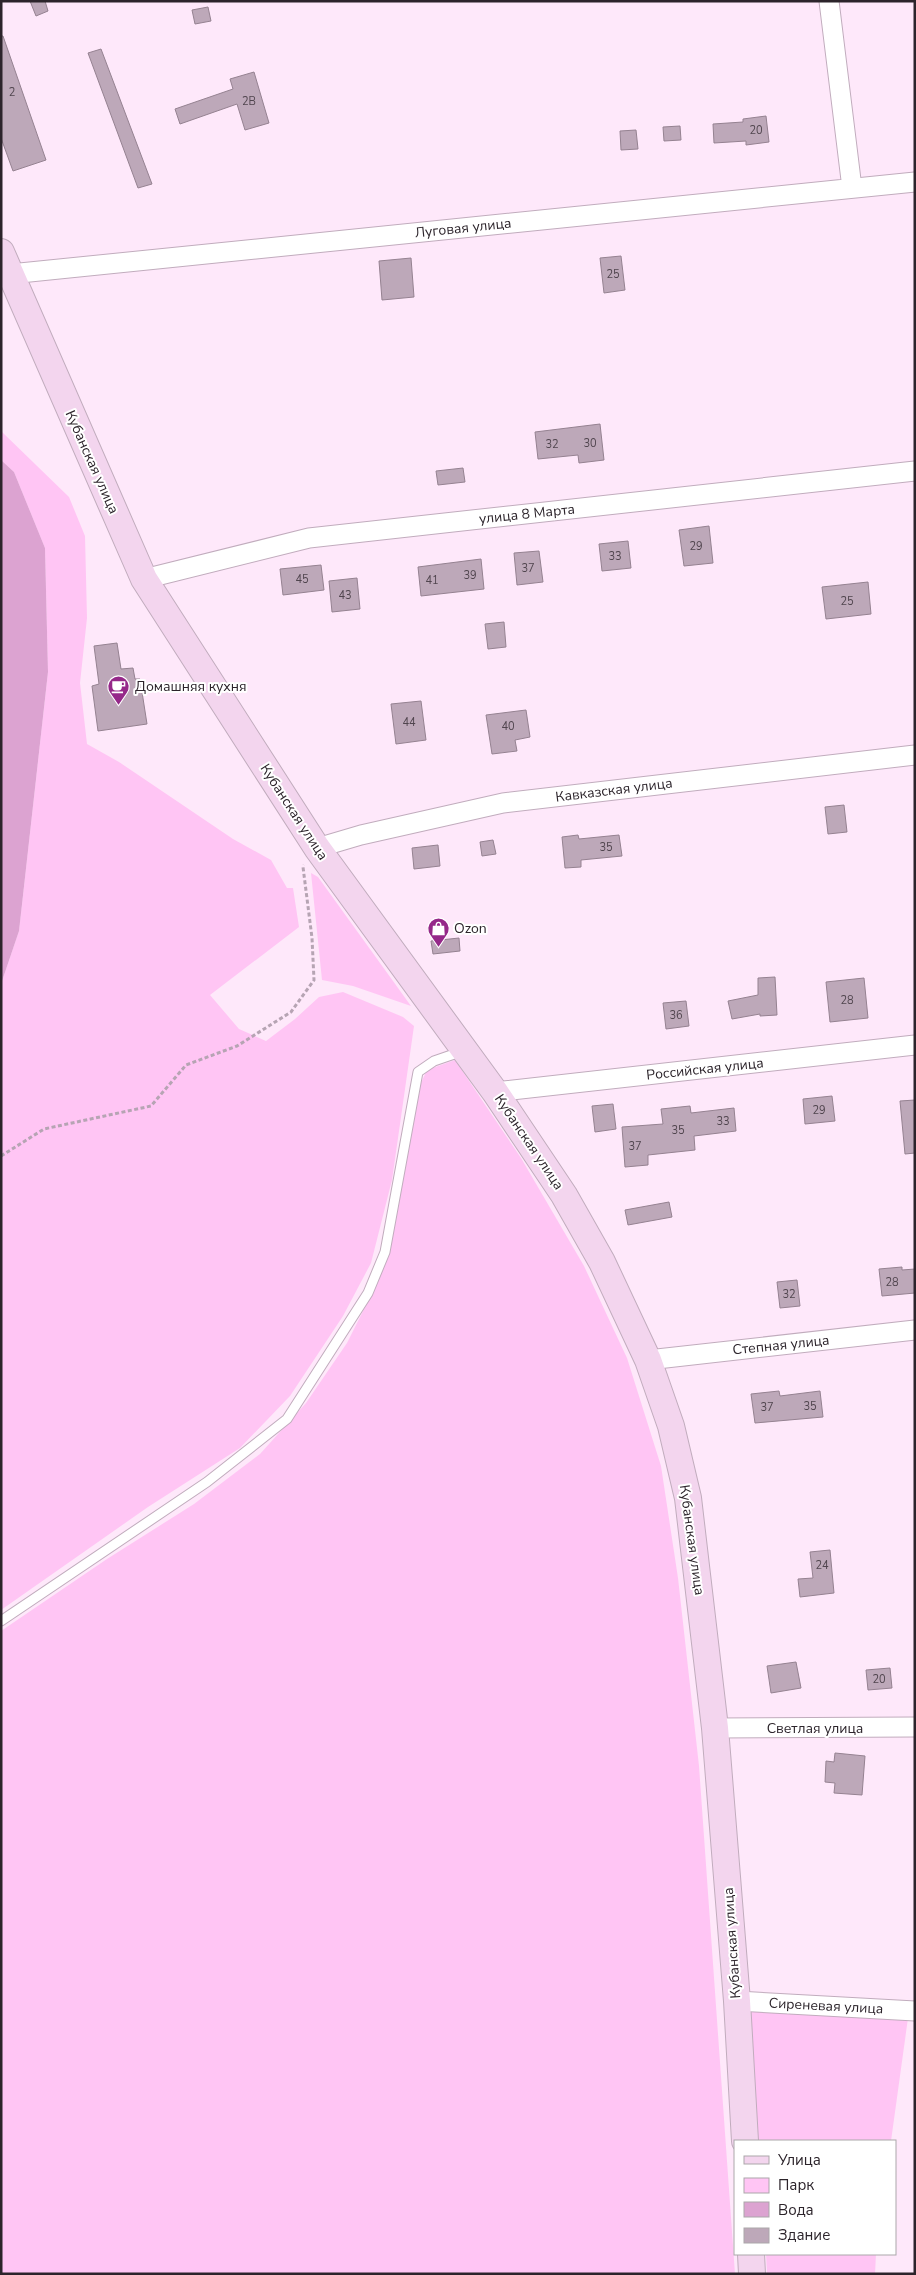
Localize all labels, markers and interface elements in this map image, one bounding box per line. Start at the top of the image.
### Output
house number: 2 [9,85,15,100]
house number: 2В [242,94,256,109]
house number: 20 [749,123,763,138]
street label: Луговая улица [414,213,512,243]
house number: 25 [606,267,620,282]
street label: Кубанская улица [61,407,123,517]
house number: 30 [583,436,597,451]
house number: 32 [545,437,559,452]
street label: улица 8 Марта [478,500,576,528]
house number: 29 [689,539,703,554]
house number: 33 [608,549,622,564]
house number: 37 [521,561,535,576]
house number: 39 [463,568,477,583]
house number: 45 [295,572,309,587]
house number: 41 [425,573,439,588]
house number: 43 [338,588,352,603]
house number: 25 [840,594,854,609]
cafe icon: Домашняя кухня [107,674,131,705]
place label: Домашняя кухня [135,677,247,696]
house number: 44 [402,715,416,730]
house number: 40 [501,719,515,734]
street label: Кубанская улица [256,760,332,864]
street label: Кавказская улица [554,773,674,807]
house number: 35 [599,840,613,855]
shop icon: Ozon [426,916,450,947]
place label: Ozon [454,919,487,938]
house number: 28 [840,993,854,1008]
house number: 36 [669,1008,683,1023]
street label: Российская улица [645,1053,765,1085]
street label: Кубанская улица [490,1091,568,1193]
house number: 29 [812,1103,826,1118]
house number: 33 [716,1114,730,1129]
house number: 35 [671,1123,685,1138]
house number: 37 [628,1139,642,1154]
house number: 28 [885,1275,899,1290]
house number: 32 [782,1287,796,1302]
street label: Степная улица [732,1330,830,1360]
house number: 35 [803,1399,817,1414]
house number: 37 [760,1400,774,1415]
street label: Кубанская улица [675,1484,709,1596]
house number: 24 [815,1558,829,1573]
house number: 20 [872,1672,886,1687]
street label: Светлая улица [767,1719,863,1738]
street label: Кубанская улица [719,1887,745,1999]
street label: Сиреневая улица [768,1994,884,2018]
legend [734,2140,896,2255]
text: Улица [777,2150,821,2170]
text: Парк [778,2175,814,2195]
text: Вода [778,2200,814,2220]
text: Здание [778,2225,830,2245]

